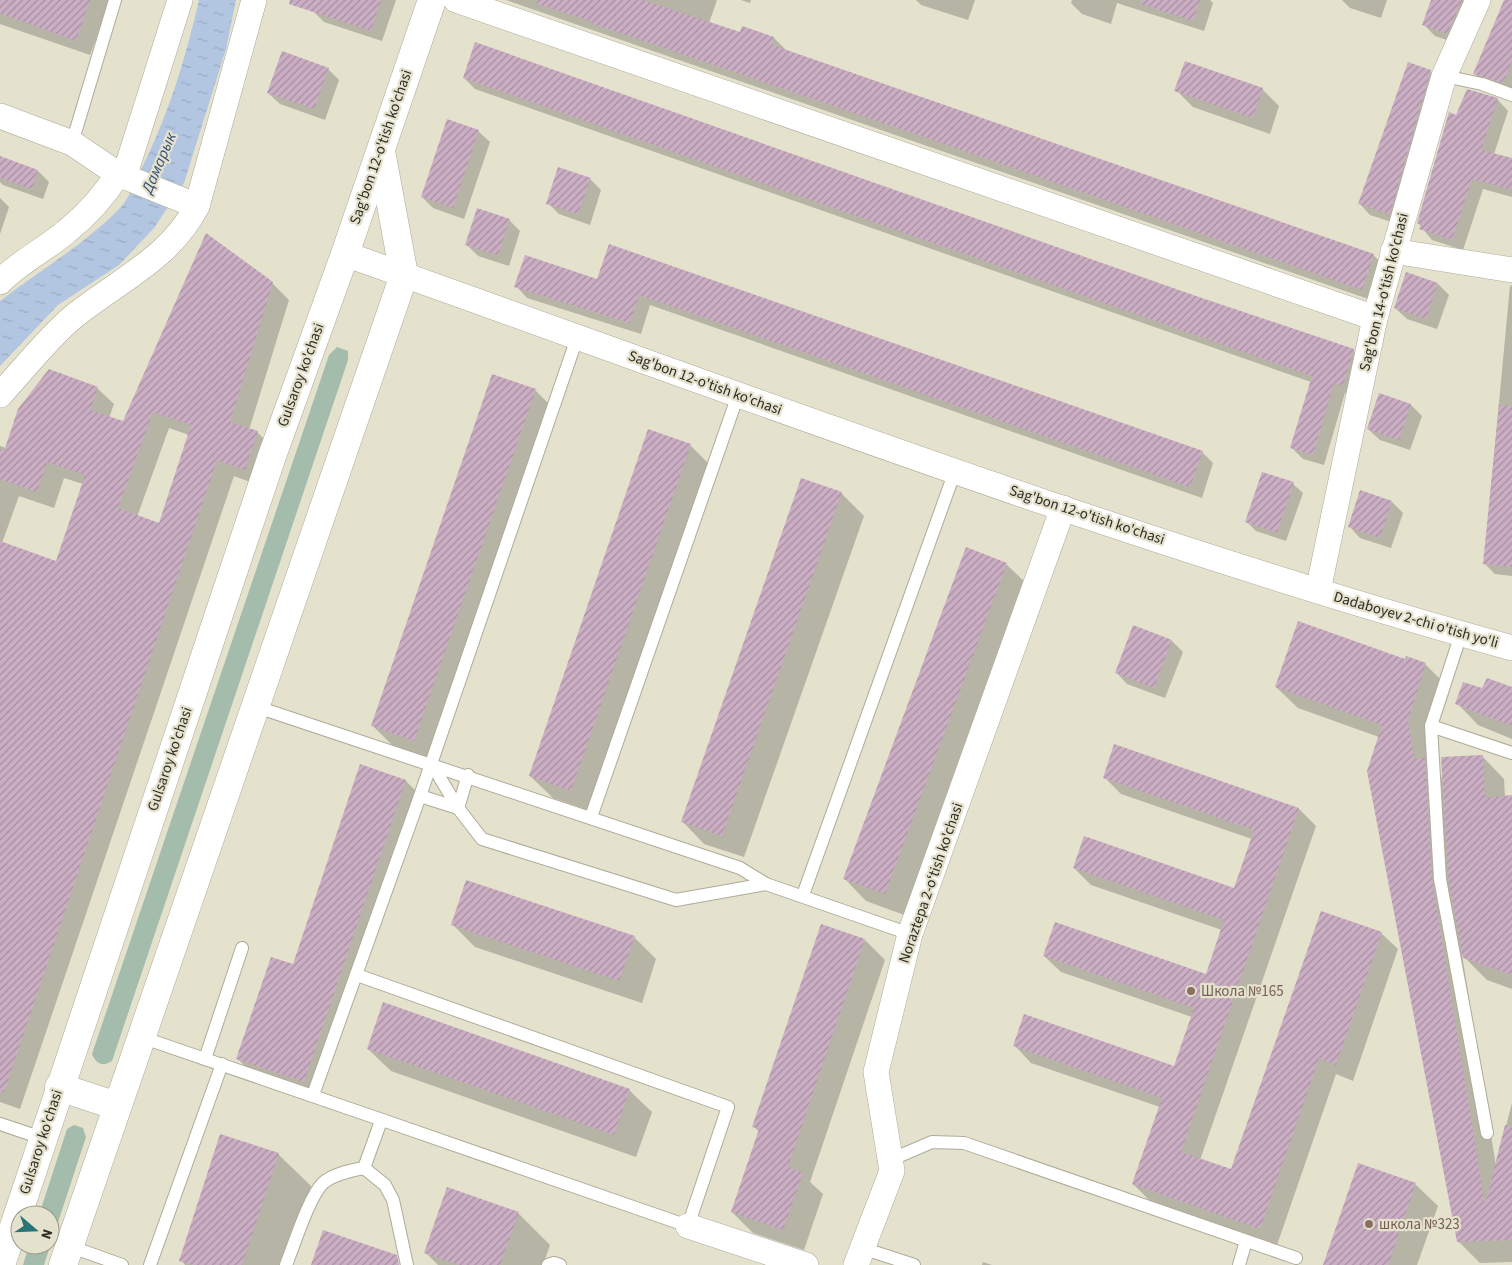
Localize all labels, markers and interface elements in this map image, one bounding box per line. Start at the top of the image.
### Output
street label: Sag'bon 12-o'tish ko'chasi [345,67,417,227]
water label: Дамарык [136,129,182,198]
street label: Sag'bon 14-o'tish ko'chasi [1354,211,1414,373]
street label: Gulsaroy ko'chasi [273,320,329,430]
street label: Sag'bon 12-o'tish ko'chasi [625,345,785,421]
street label: Sag'bon 12-o'tish ko'chasi [1007,480,1167,550]
street label: Dadaboyev 2-chi o'tish yo'li [1331,586,1501,654]
street label: Gulsaroy ko'chasi [142,704,198,814]
street label: Noraztepa 2-oʻtish ko'chasi [894,800,968,966]
place label: Школа №165 [1201,981,1284,1002]
marker: Школа №165 [1185,985,1197,997]
street label: Gulsaroy ko'chasi [14,1087,68,1197]
north arrow [10,1205,60,1255]
place label: школа №323 [1379,1214,1460,1235]
marker: школа №323 [1363,1218,1375,1230]
text: N [35,1226,57,1242]

